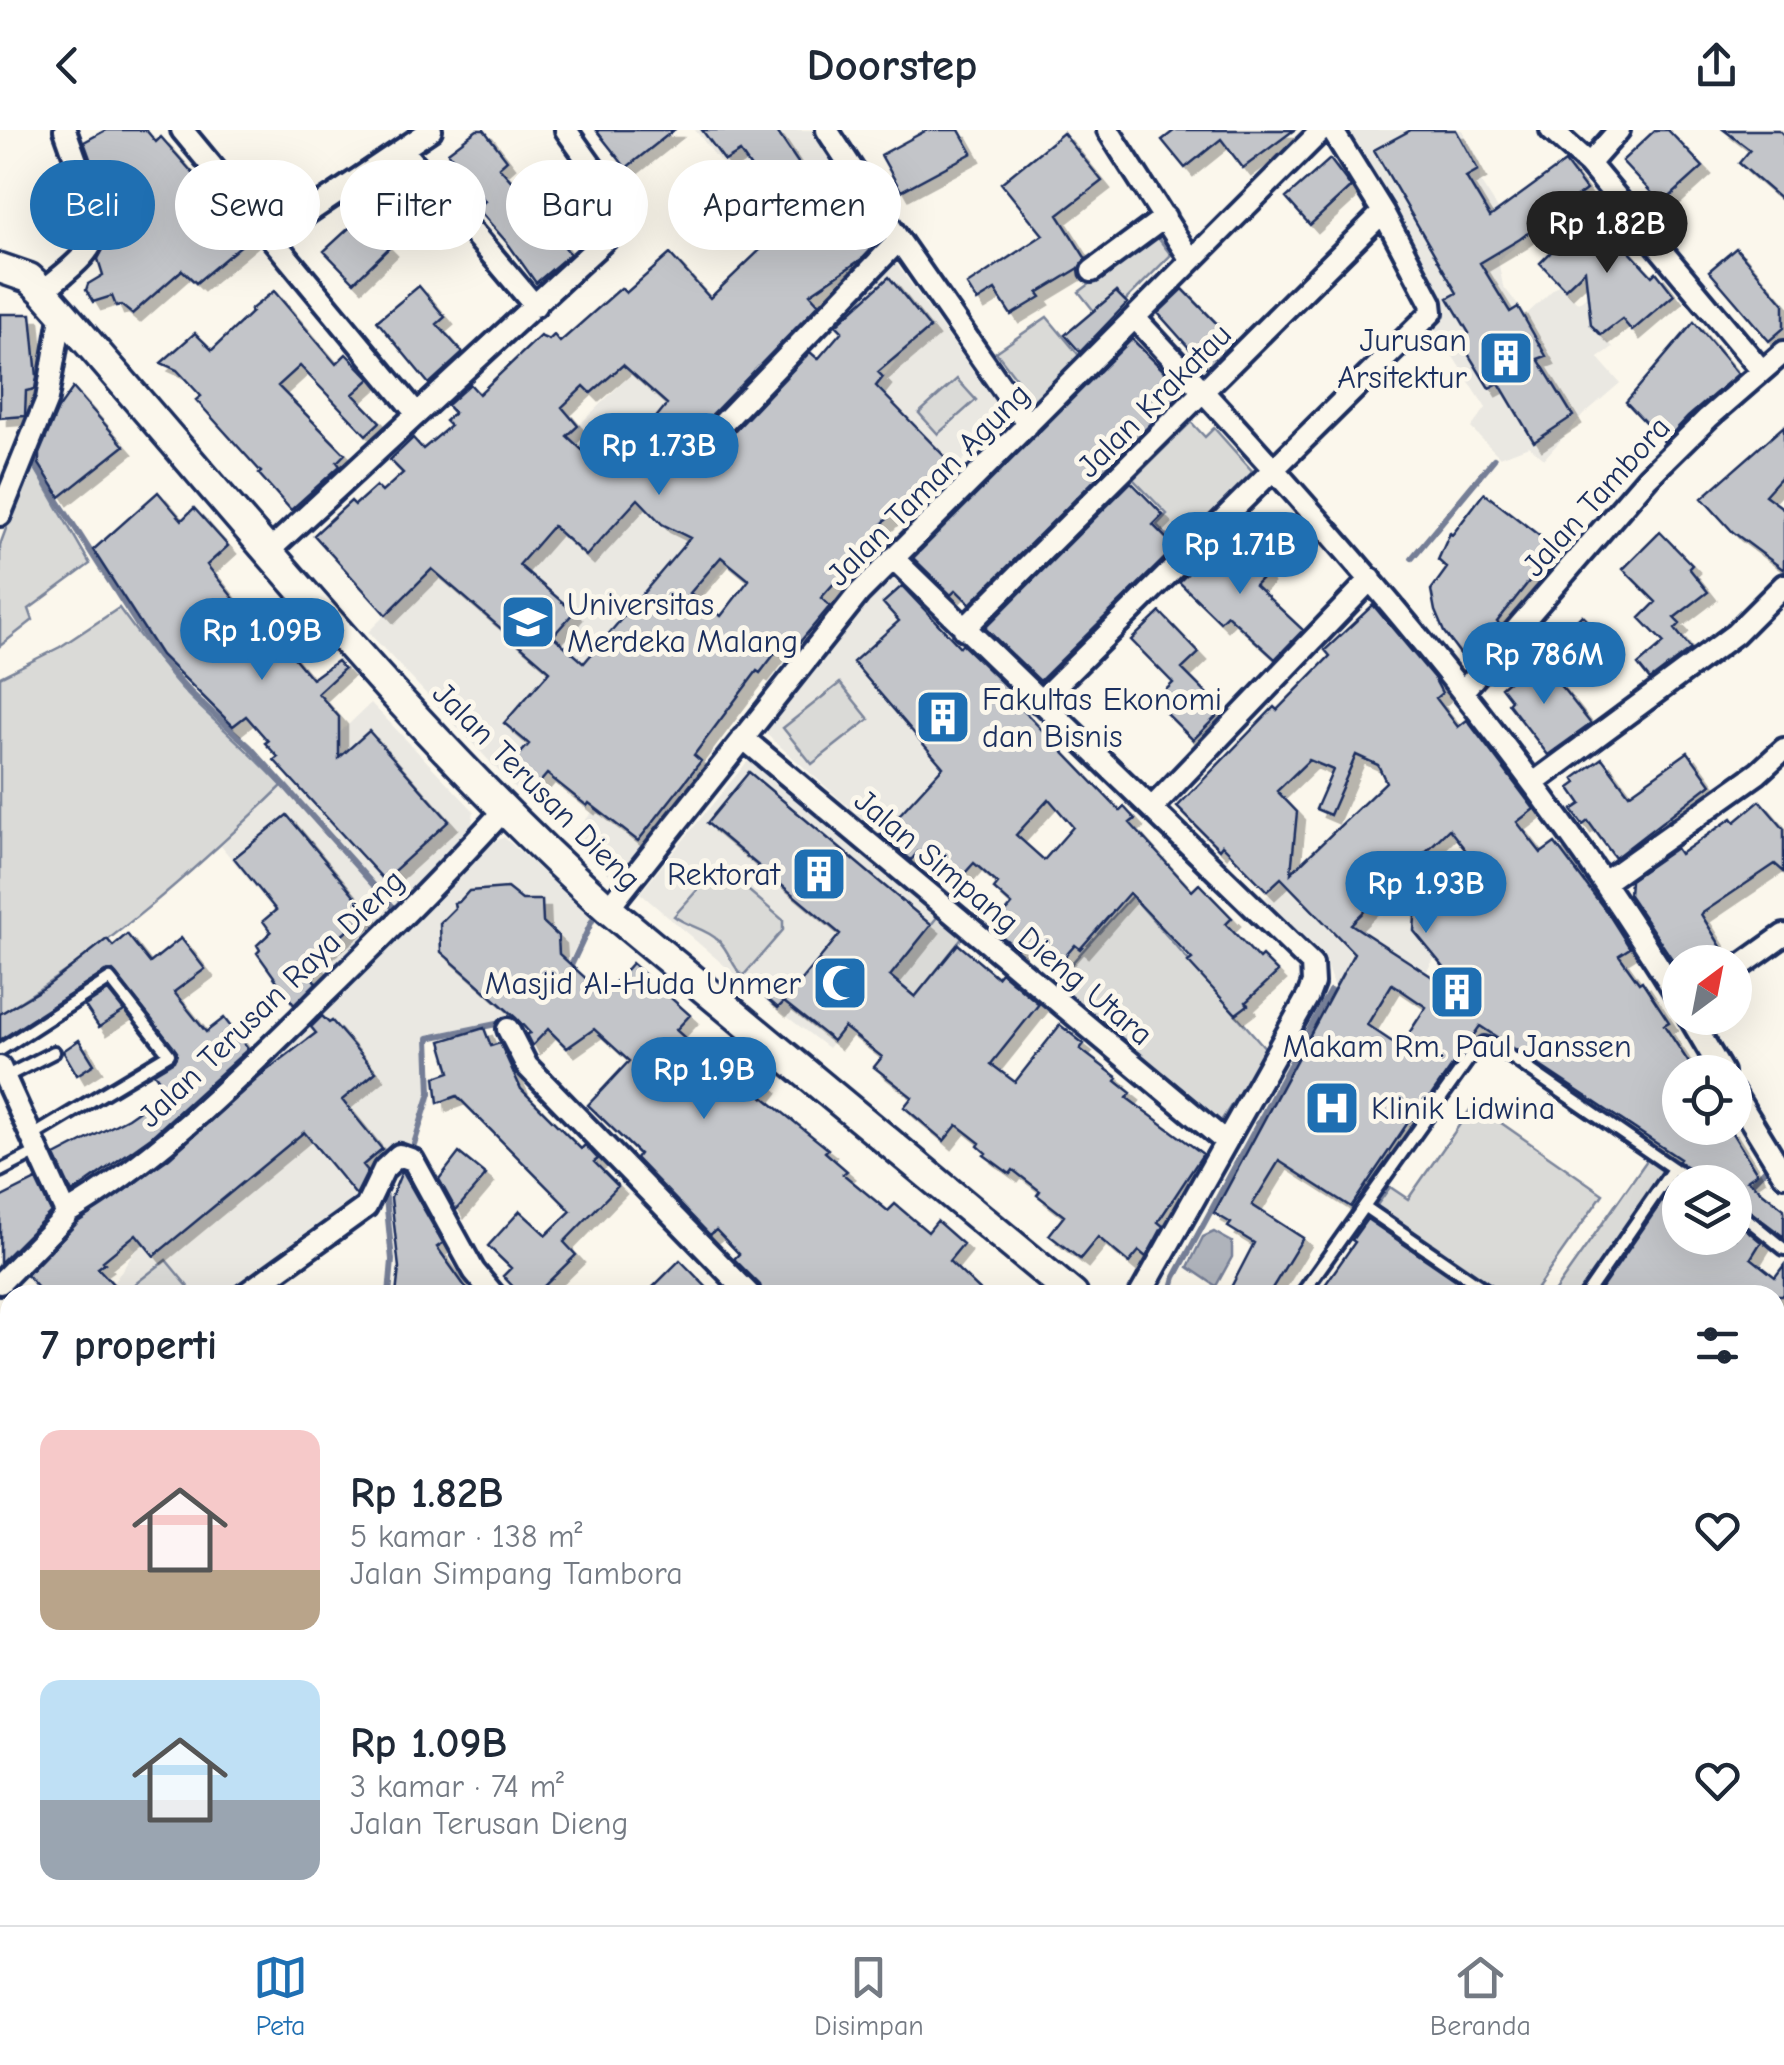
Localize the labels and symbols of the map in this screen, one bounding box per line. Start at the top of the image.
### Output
pin: Rp 1.82B [1504,191,1710,276]
street label: Jalan Krakatau [1070,316,1239,485]
place label: Jurusan Arsitektur [1337,322,1467,396]
building icon: Jurusan Arsitektur [1476,328,1536,388]
street label: Jalan Taman Agung [819,375,1037,593]
street label: Jalan Tambora [1515,409,1678,584]
pin: Rp 1.73B [556,413,762,498]
pin: Rp 1.71B [1137,512,1343,597]
place label: Universitas Merdeka Malang [567,586,798,660]
school or university icon: Universitas Merdeka Malang [498,592,558,652]
pin: Rp 1.09B [159,598,365,683]
pin: Rp 786M [1452,622,1636,707]
street label: Jalan Terusan Dieng [425,675,648,898]
place label: Fakultas Ekonomi dan Bisnis [982,681,1222,755]
building icon: Fakultas Ekonomi dan Bisnis [913,687,973,747]
street label: Jalan Simpang Dieng Utara [847,782,1160,1053]
building icon: Rektorat [789,844,849,904]
pin: Rp 1.93B [1323,851,1529,936]
place label: Rektorat [667,856,781,893]
street label: Jalan Terusan Raya Dieng [131,862,412,1135]
north arrow [1662,945,1752,1035]
mosque icon: Masjid Al-Huda Unmer [810,953,870,1013]
building icon: Makam Rm. Paul Janssen [1427,962,1487,1022]
place label: Masjid Al-Huda Unmer [485,965,801,1002]
place label: Makam Rm. Paul Janssen [1282,1028,1632,1065]
pin: Rp 1.9B [612,1037,796,1122]
hospital icon: Klinik Lidwina [1302,1078,1362,1138]
place label: Klinik Lidwina [1371,1090,1555,1127]

